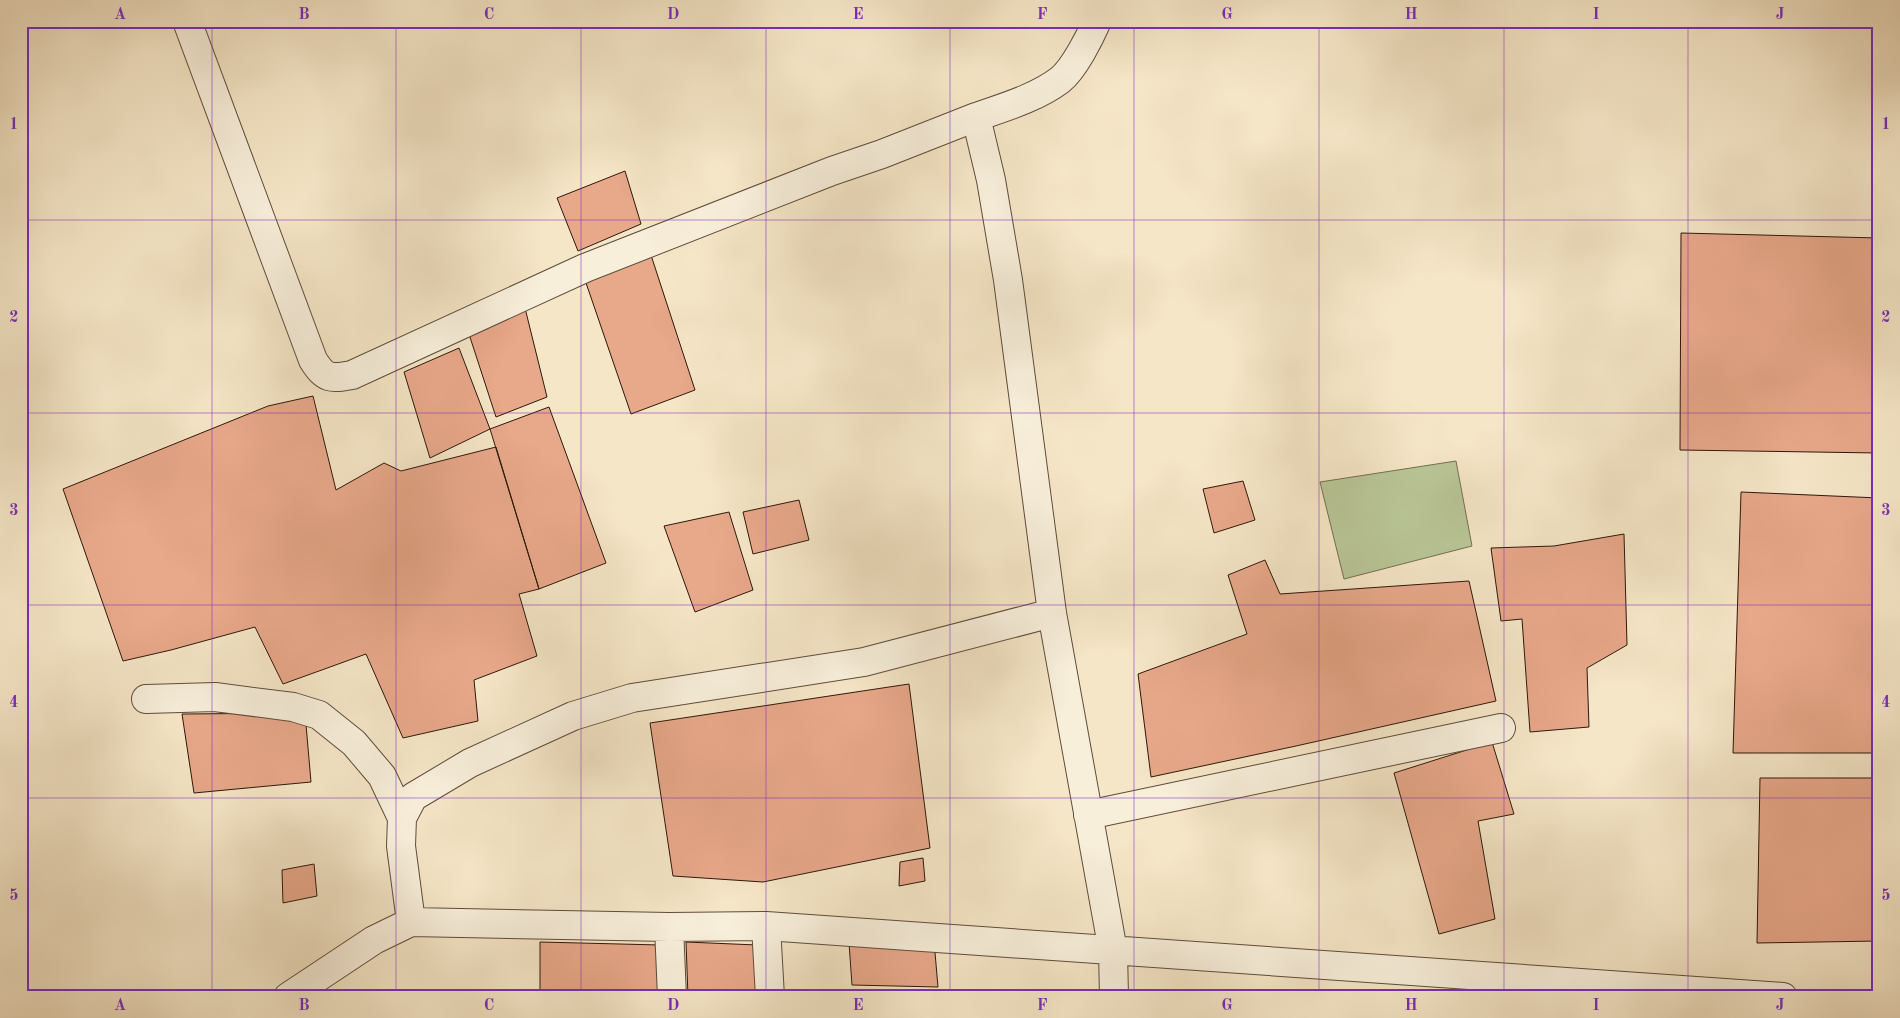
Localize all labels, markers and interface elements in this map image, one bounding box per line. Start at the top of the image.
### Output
text: A [114,7,126,23]
text: B [298,7,310,23]
text: C [484,7,494,23]
text: D [667,7,679,23]
text: E [852,7,864,23]
text: F [1037,7,1048,23]
text: G [1221,7,1233,23]
text: H [1404,7,1418,23]
text: I [1592,7,1600,23]
text: J [1776,7,1785,23]
text: 1 [9,117,19,133]
text: 1 [1881,117,1891,133]
text: 2 [9,310,19,326]
text: 2 [1881,310,1891,326]
text: 3 [9,503,19,519]
text: 3 [1881,503,1891,519]
text: 4 [9,695,19,711]
text: 4 [1881,695,1891,711]
text: 5 [9,888,19,904]
text: 5 [1881,888,1891,904]
text: A [114,998,126,1014]
text: B [298,998,310,1014]
text: C [484,998,494,1014]
text: D [667,998,679,1014]
text: E [852,998,864,1014]
text: F [1037,998,1048,1014]
text: G [1221,998,1233,1014]
text: H [1404,998,1418,1014]
text: I [1592,998,1600,1014]
text: J [1776,998,1785,1014]

